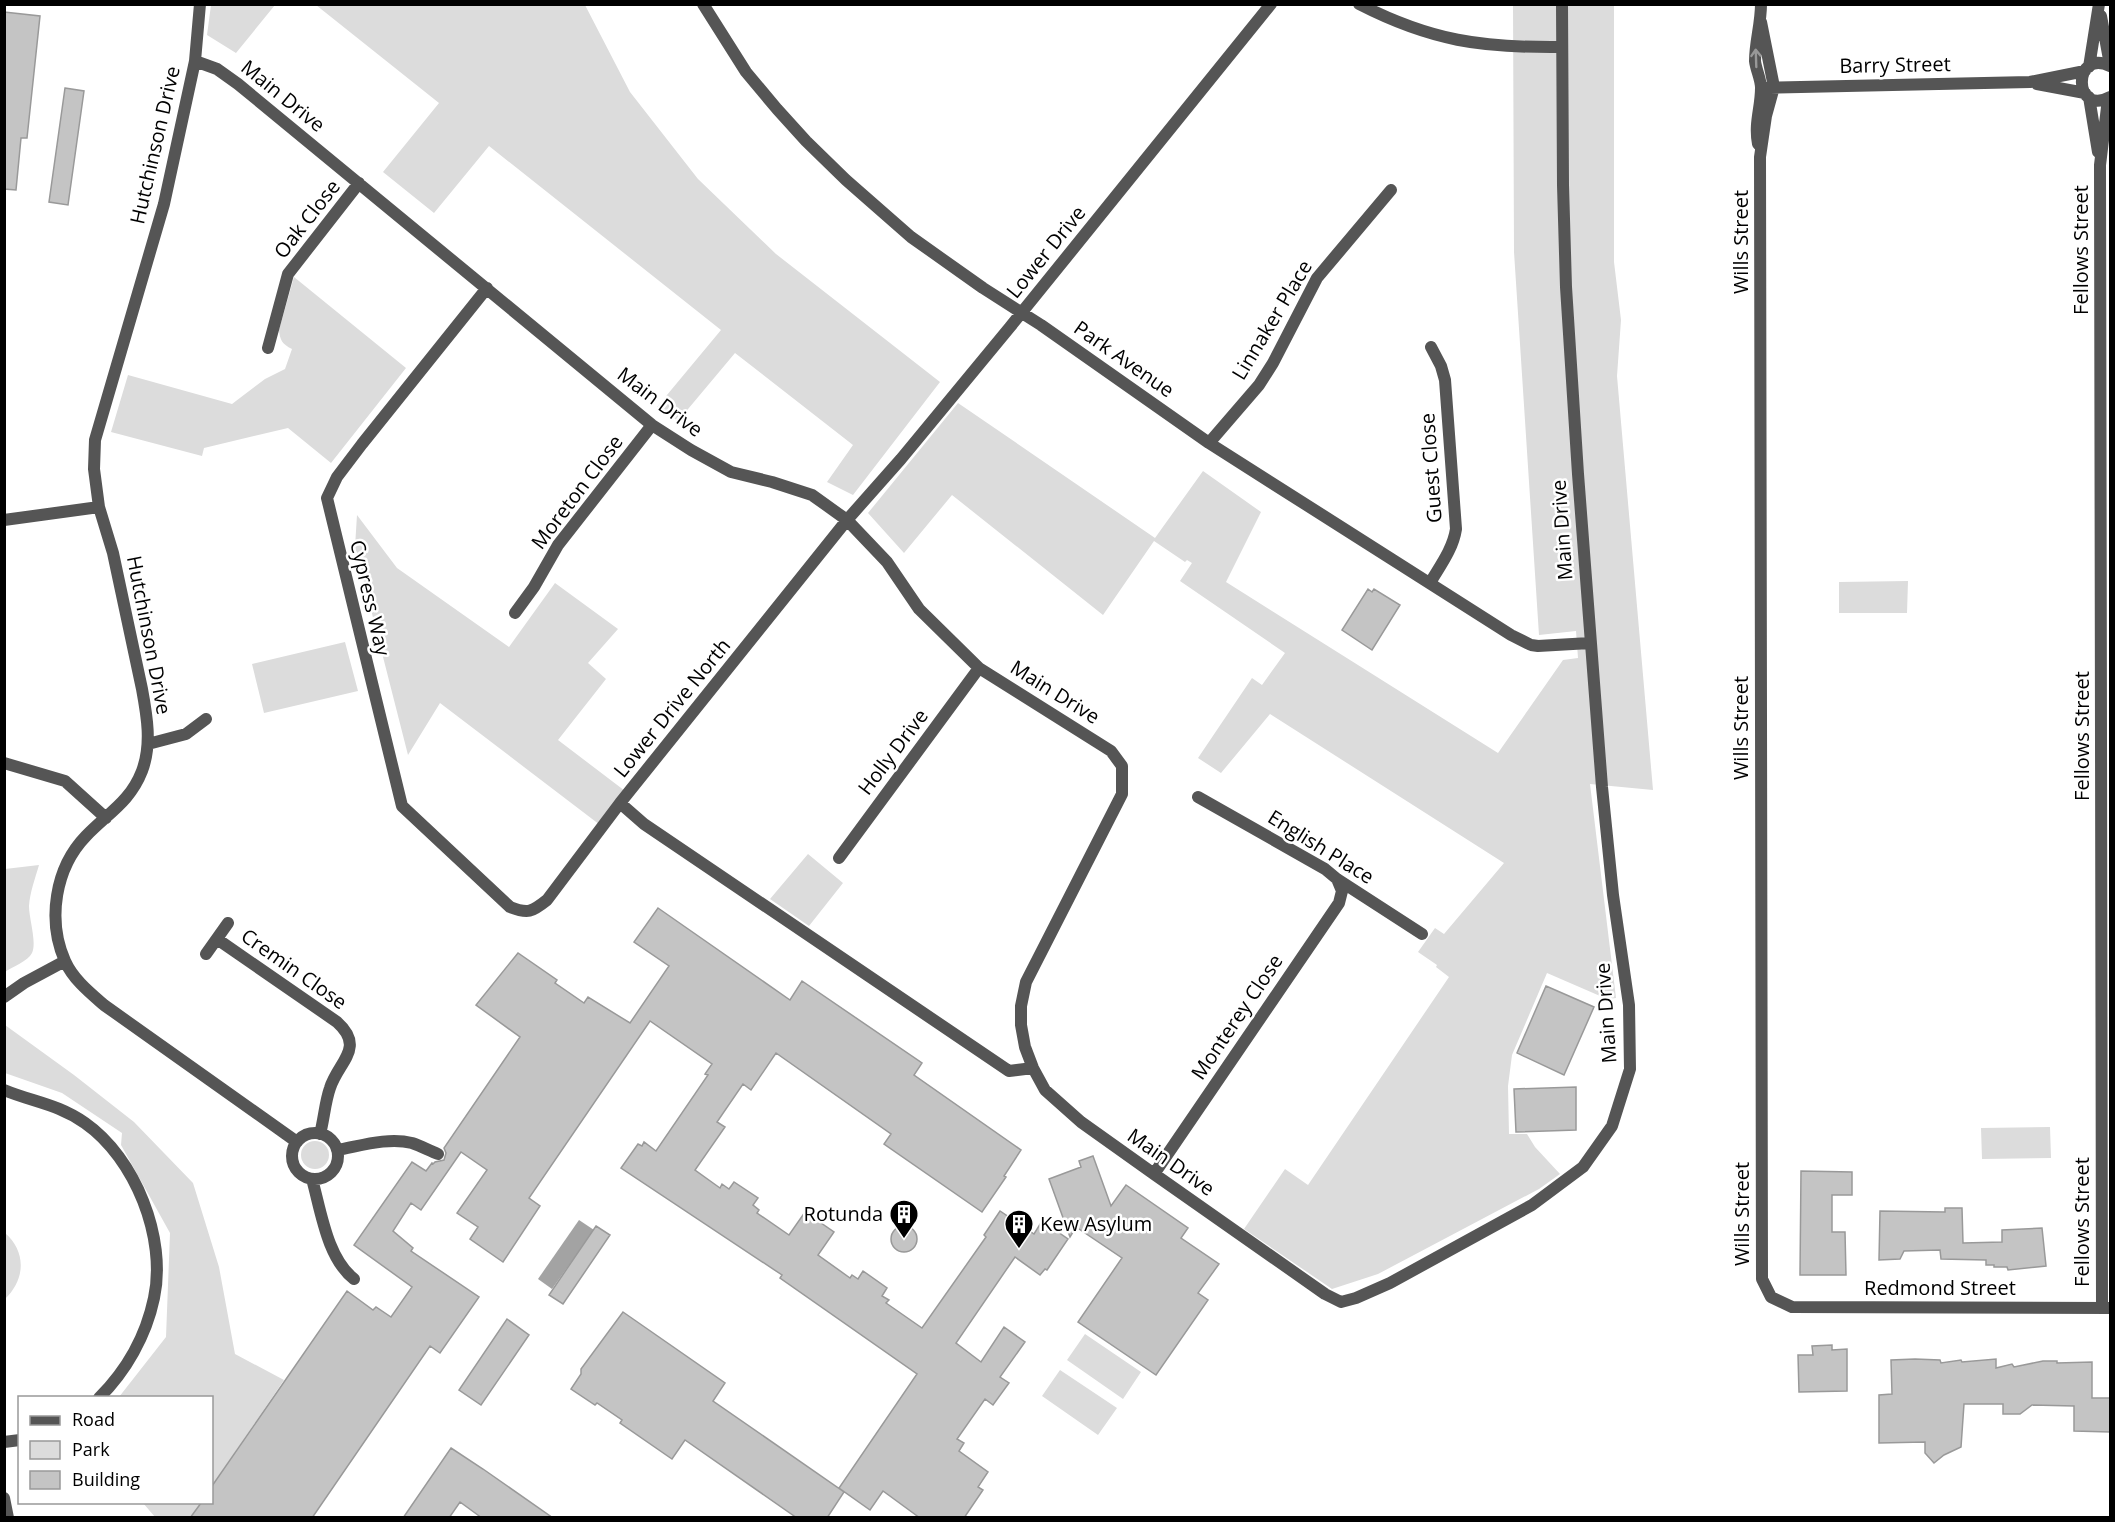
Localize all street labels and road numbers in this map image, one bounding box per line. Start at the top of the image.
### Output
street label: Barry Street [1839,50,1951,79]
street label: Main Drive [236,53,331,138]
street label: Hutchinson Drive [123,63,186,226]
street label: Oak Close [267,174,346,264]
street label: Fellows Street [2067,185,2094,315]
street label: Wills Street [1727,190,1754,294]
street label: Lower Drive [1000,200,1091,304]
street label: Linnaker Place [1225,255,1318,385]
street label: Park Avenue [1069,314,1180,403]
street label: Main Drive [612,361,709,443]
street label: Guest Close [1413,412,1448,524]
street label: Moreton Close [525,429,628,554]
street label: Main Drive [1545,479,1578,581]
street label: Cypress Way [344,537,397,659]
street label: Hutchinson Drive [121,553,178,717]
street label: Lower Drive North [607,633,736,783]
street label: Main Drive [1005,653,1105,730]
street label: Fellows Street [2068,671,2095,801]
street label: Wills Street [1727,676,1754,780]
street label: Holly Drive [851,703,934,800]
street label: English Place [1263,803,1379,890]
street label: Cremin Close [236,922,353,1015]
street label: Monterey Close [1185,949,1289,1085]
street label: Main Drive [1589,962,1622,1064]
street label: Main Drive [1122,1122,1220,1201]
street label: Fellows Street [2068,1157,2095,1287]
street label: Wills Street [1728,1162,1755,1266]
street label: Redmond Street [1864,1274,2016,1301]

